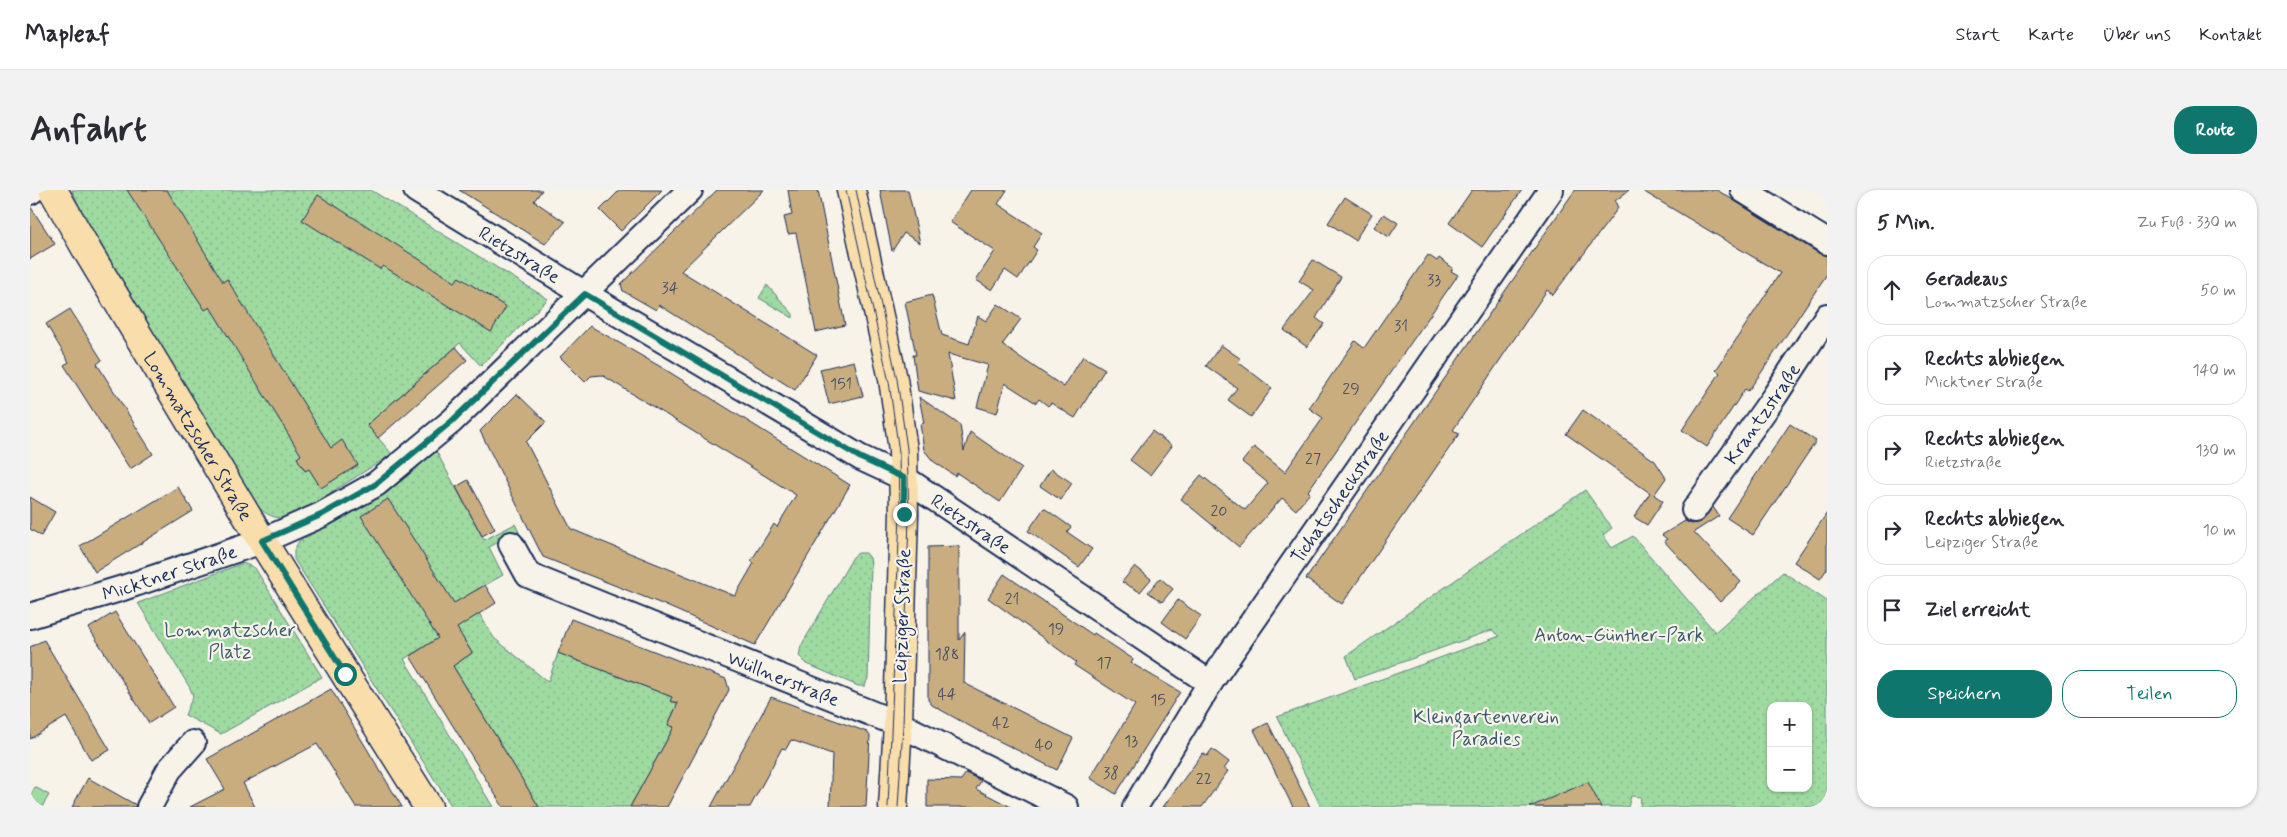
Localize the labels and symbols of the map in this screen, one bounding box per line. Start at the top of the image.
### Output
street label: Rietzstraße [474,221,565,290]
house number: 33 [1427,270,1441,291]
house number: 34 [662,278,679,299]
house number: 31 [1394,316,1408,337]
street label: Lommatzscher Straße [137,348,258,526]
street label: Krantzstraße [1719,359,1807,470]
house number: 151 [830,374,852,395]
house number: 29 [1342,379,1360,400]
street label: Tichatscheckstraße [1285,425,1395,569]
house number: 27 [1305,449,1321,470]
street label: Rietzstraße [926,489,1015,560]
house number: 20 [1211,501,1228,522]
route end [893,503,916,526]
street label: Micktner Straße [99,539,240,608]
street label: Leipziger Straße [888,548,919,684]
house number: 21 [1005,589,1019,610]
park label: Lommatzscher Platz [164,618,296,665]
house number: 19 [1048,619,1064,640]
park label: Anton-Günther-Park [1534,623,1704,648]
house number: 188 [935,644,959,665]
street label: Wüllnerstraße [723,646,843,713]
house number: 17 [1096,653,1112,674]
route start [334,663,357,686]
house number: 44 [937,684,957,705]
house number: 15 [1150,690,1166,711]
park label: Kleingartenverein Paradies [1413,705,1559,752]
house number: 42 [992,713,1010,734]
house number: 13 [1124,731,1138,752]
house number: 40 [1035,735,1053,756]
house number: 38 [1103,763,1119,784]
house number: 22 [1196,769,1212,790]

